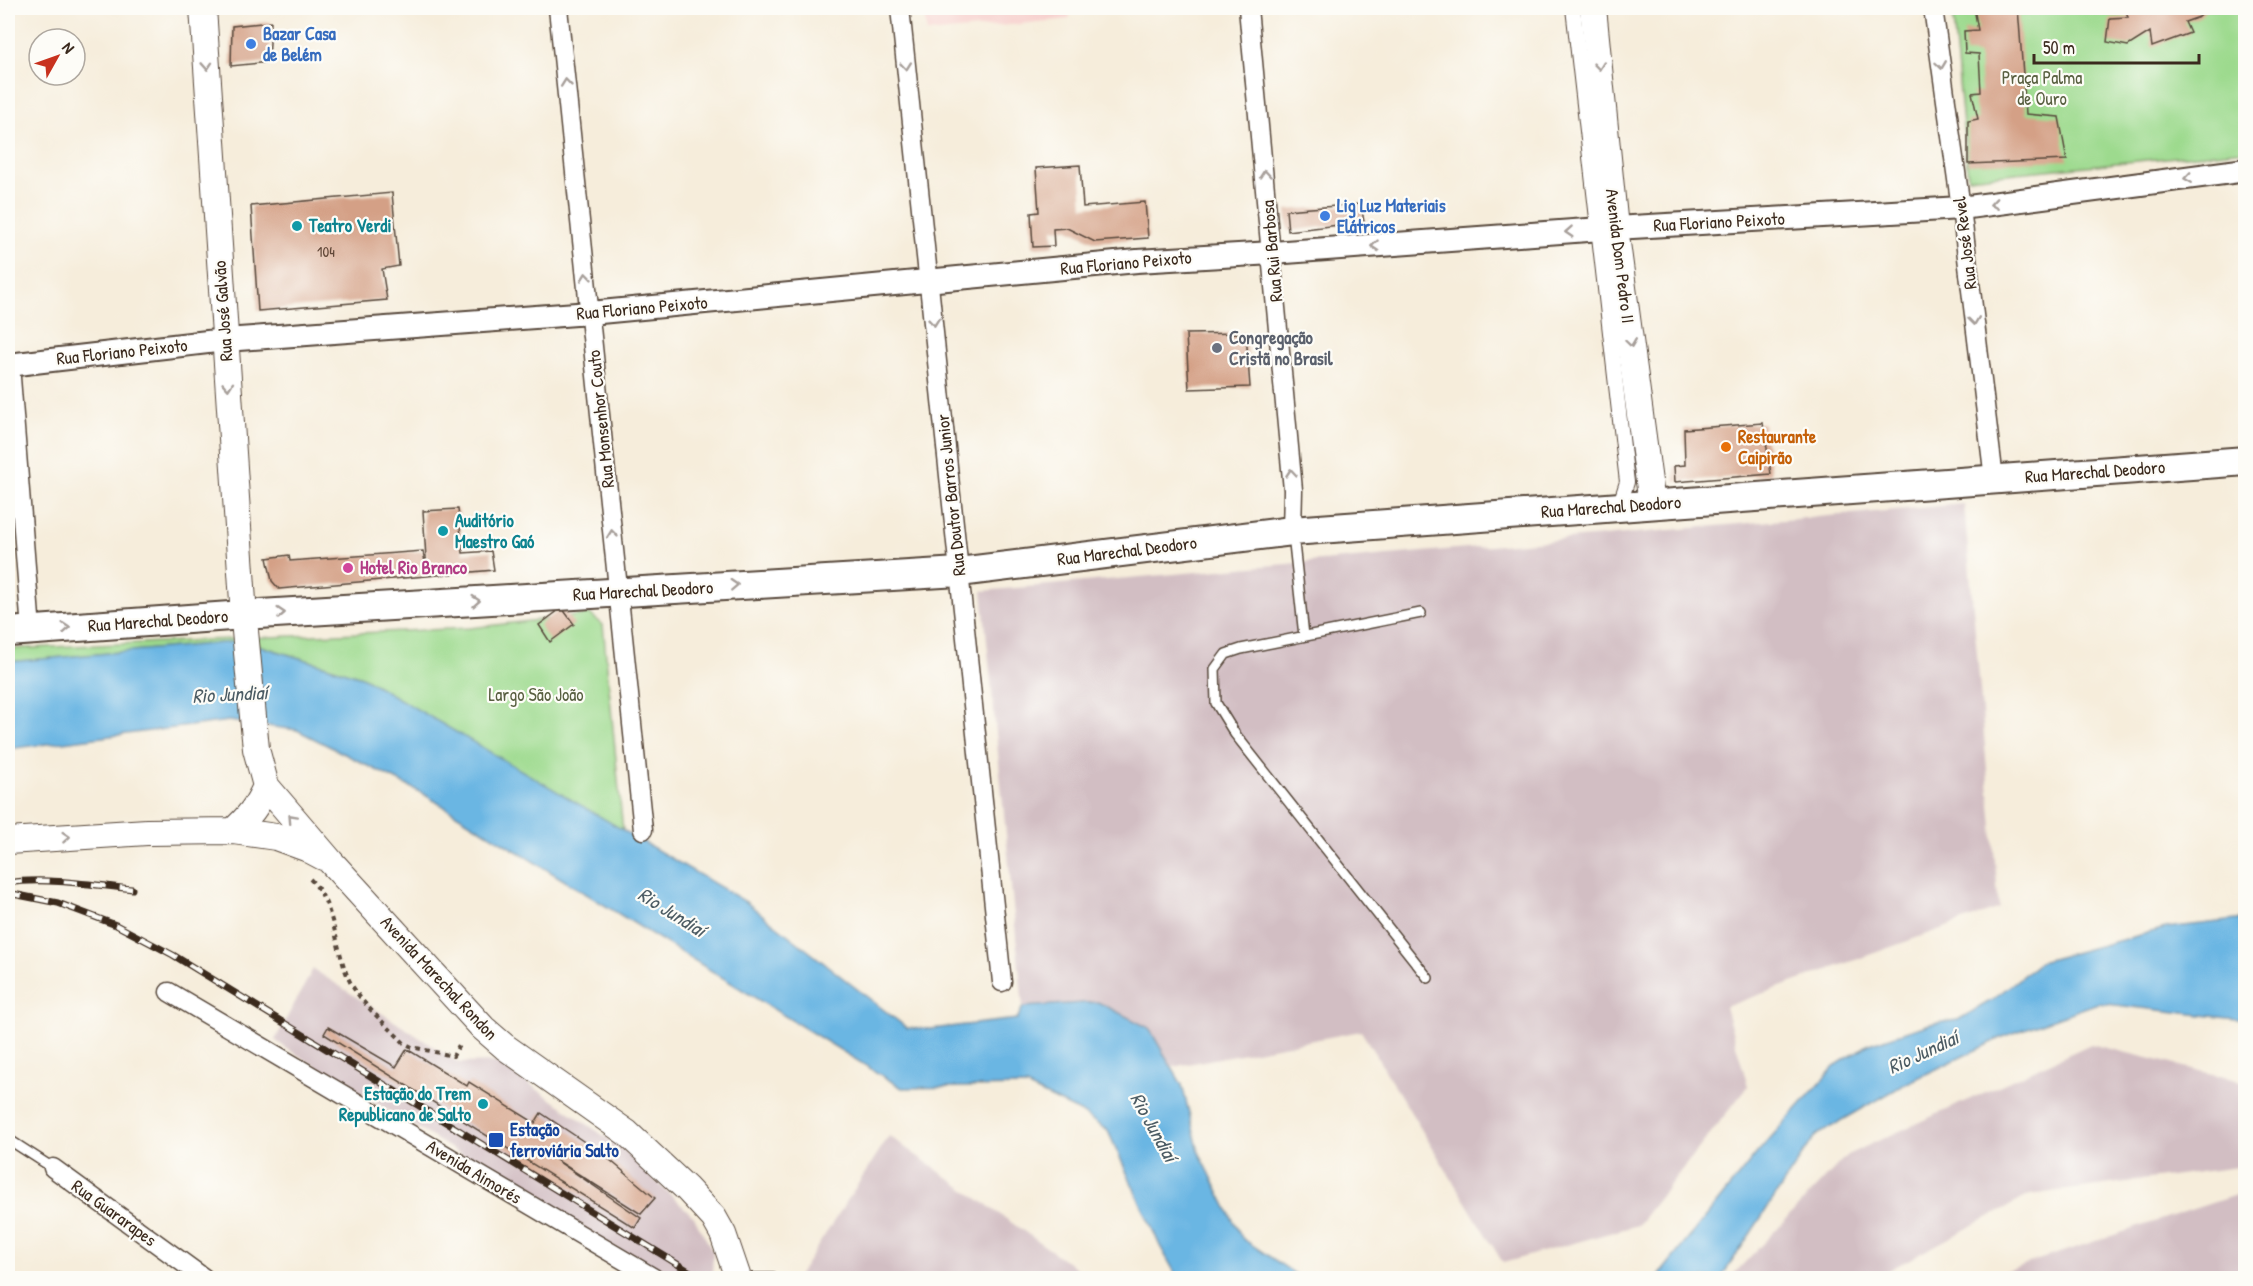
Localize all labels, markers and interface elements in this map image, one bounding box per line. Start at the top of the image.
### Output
place label: Bazar Casa de Belém [263,21,337,67]
north arrow [27,27,87,87]
scale bar [2034,27,2199,65]
text: 50 m [2043,35,2075,60]
text: N [57,37,80,58]
marker: Bazar Casa de Belém [244,37,258,51]
one-way arrow [201,61,214,70]
one-way arrow [900,61,912,70]
one-way arrow [1592,61,1605,70]
one-way arrow [1934,61,1946,70]
park label: Praça Palma de Ouro [2002,65,2082,111]
one-way arrow [560,79,573,88]
one-way arrow [1259,169,1272,179]
one-way arrow [2183,171,2192,184]
street label: Avenida Dom Pedro II [1600,187,1641,325]
place label: Lig Luz Materiais Elátricos [1337,193,1446,239]
street label: Rua José Revel [1946,195,1983,291]
one-way arrow [1990,197,1999,209]
street label: Rua Rui Barbosa [1255,199,1288,303]
street label: Rua Floriano Peixoto [1653,206,1785,237]
marker: Lig Luz Materiais Elátricos [1318,209,1332,223]
place label: Teatro Verdi [308,213,391,238]
marker: Teatro Verdi [290,219,304,233]
one-way arrow [1565,225,1574,238]
one-way arrow [1370,239,1379,252]
house number: 104 [317,241,335,262]
street label: Rua Floriano Peixoto [1059,244,1193,281]
street label: Rua José Galvão [207,260,238,362]
one-way arrow [581,273,593,282]
street label: Rua Floriano Peixoto [575,289,709,326]
one-way arrow [1967,317,1980,326]
one-way arrow [927,318,940,327]
place label: Congregação Cristã no Brasil [1229,325,1334,371]
street label: Rua Floriano Peixoto [55,332,189,371]
one-way arrow [1624,338,1636,347]
marker: Congregação Cristã no Brasil [1210,341,1224,355]
street label: Rua Monsenhor Couto [581,349,620,489]
one-way arrow [222,382,235,391]
street label: Rua Doutor Barros Junior [930,413,971,577]
place label: Restaurante Caipirão [1738,424,1817,471]
marker: Restaurante Caipirão [1719,440,1733,454]
street label: Rua Marechal Deodoro [2024,454,2166,489]
one-way arrow [1285,468,1298,477]
street label: Rua Marechal Deodoro [1540,489,1682,524]
place label: Auditório Maestro Gaó [455,508,535,554]
marker: Auditório Maestro Gaó [436,524,450,538]
one-way arrow [606,529,619,538]
street label: Rua Marechal Deodoro [1056,530,1198,571]
place label: Hotel Rio Branco [360,555,468,580]
marker: Hotel Rio Branco [341,561,355,575]
street label: Rua Marechal Deodoro [572,574,714,607]
one-way arrow [729,579,738,592]
one-way arrow [472,594,481,607]
street label: Rua Marechal Deodoro [87,603,229,638]
one-way arrow [277,606,286,619]
one-way arrow [61,621,70,634]
water label: Rio Jundiaí [192,678,271,709]
park label: Largo São João [488,682,584,707]
one-way arrow [289,815,300,826]
one-way arrow [61,831,70,844]
water label: Rio Jundiaí [633,880,713,944]
street label: Avenida Marechal Rondon [375,910,504,1045]
water label: Rio Jundiaí [1883,1022,1965,1080]
place label: Estação do Trem Republicano de Salto [339,1081,472,1128]
water label: Rio Jundiaí [1124,1087,1186,1168]
marker: Estação do Trem Republicano de Salto [476,1097,490,1111]
place label: Estação ferroviária Salto [510,1117,619,1163]
marker: Estação ferroviária Salto [487,1131,505,1149]
street label: Avenida Aimorés [422,1133,527,1210]
street label: Rua Guararapes [67,1173,162,1252]

